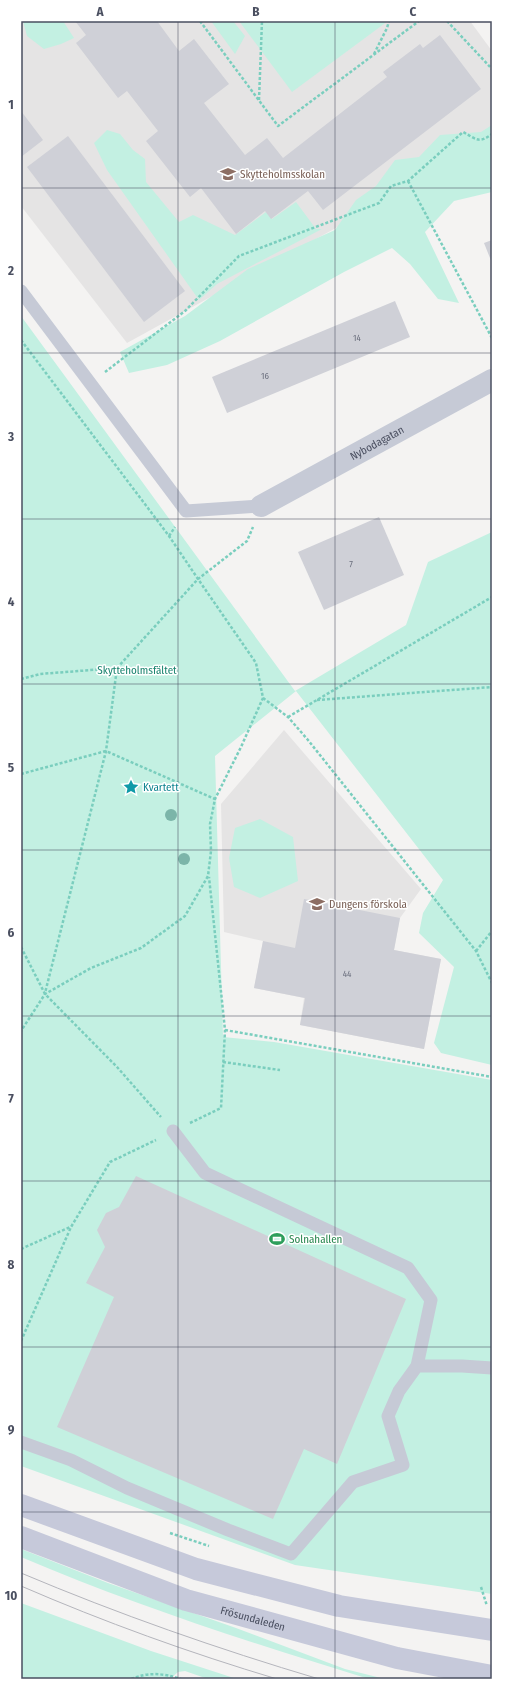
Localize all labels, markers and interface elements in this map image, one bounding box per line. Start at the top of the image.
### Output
text: A [95,4,104,19]
text: B [252,4,260,19]
text: C [410,4,417,19]
text: 1 [8,97,14,112]
school or university icon: Skytteholmsskolan [219,165,237,183]
place label: Skytteholmsskolan [240,168,325,181]
text: 2 [7,263,14,278]
house number: 14 [353,333,362,343]
house number: 16 [261,371,270,381]
street label: Nybodagatan [348,423,406,463]
text: 3 [7,429,14,444]
house number: 7 [349,559,353,569]
text: 4 [8,594,15,609]
park label: Skytteholmsfältet [97,664,177,677]
text: 5 [8,760,14,775]
place icon: Kvartett [122,778,140,796]
place label: Kvartett [143,781,179,794]
school or university icon: Dungens förskola [308,895,326,913]
place label: Dungens förskola [329,898,407,911]
text: 6 [8,925,15,940]
house number: 44 [343,969,352,979]
text: 7 [8,1091,14,1106]
sports icon: Solnahallen [268,1230,286,1248]
place label: Solnahallen [289,1233,342,1246]
text: 8 [8,1257,15,1272]
text: 9 [8,1422,15,1437]
text: 10 [5,1588,17,1603]
street label: Frösundaleden [219,1604,287,1634]

